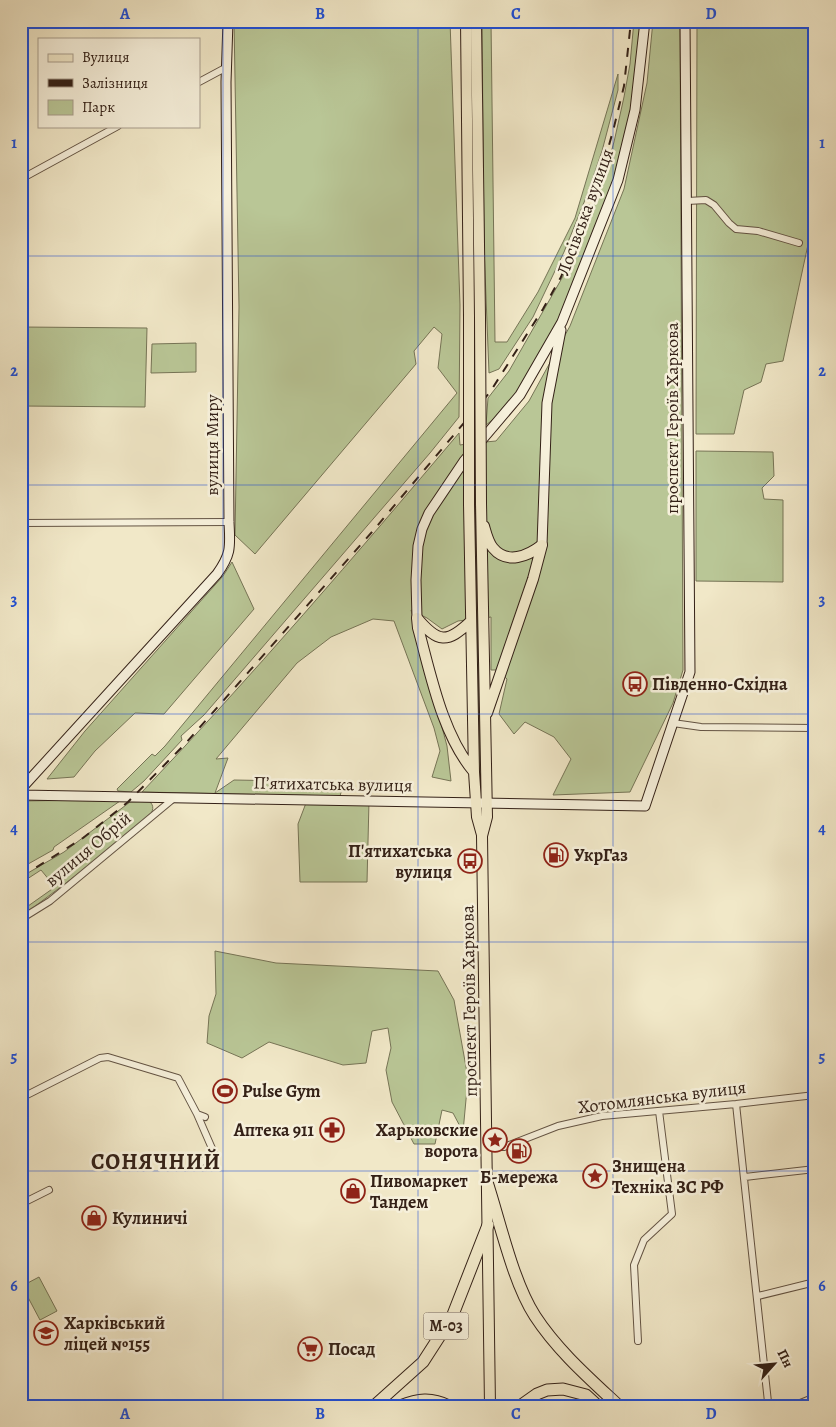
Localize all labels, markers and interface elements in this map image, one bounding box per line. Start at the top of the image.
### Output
text: A [119,3,131,25]
text: B [315,3,325,25]
text: C [511,3,521,25]
text: D [705,3,717,25]
legend [38,38,200,128]
text: Вулиця [82,47,129,67]
text: Залізниця [82,73,148,93]
text: Парк [82,97,115,117]
text: 1 [11,132,17,154]
text: 1 [819,132,825,154]
street label: Лосівська вулиця [551,145,619,279]
street label: проспект Героїв Харкова [660,321,684,514]
text: 2 [10,360,18,382]
text: 2 [818,360,826,382]
street label: вулиця Миру [200,393,224,496]
text: 3 [11,589,18,611]
text: 3 [819,589,826,611]
bus stop icon: Південно-Східна [622,671,648,697]
place label: Південно-Східна [652,672,788,696]
street label: П’ятихатська вулиця [253,771,413,797]
street label: вулиця Обрій [40,806,136,892]
text: 4 [10,818,18,840]
text: 4 [818,818,826,840]
place label: П'ятихатська вулиця [348,839,452,884]
fuel station icon: УкрГаз [543,842,569,868]
place label: УкрГаз [574,843,628,867]
bus stop icon: П'ятихатська вулиця [457,848,483,874]
street label: проспект Героїв Харкова [455,904,483,1097]
text: 5 [11,1046,18,1068]
text: 5 [819,1046,826,1068]
street label: Хотомлянська вулиця [577,1075,747,1119]
sports icon: Pulse Gym [212,1078,238,1104]
place label: Pulse Gym [242,1079,321,1103]
pharmacy icon: Аптека 911 [319,1117,345,1143]
place label: Аптека 911 [233,1118,315,1142]
place label: Харьковские ворота [376,1118,478,1163]
place icon: Харьковские ворота [482,1127,508,1153]
fuel station icon: Б-мережа [506,1138,532,1164]
district label: СОНЯЧНИЙ [91,1147,221,1177]
place label: Знищена Техніка ЗС РФ [612,1154,724,1199]
place icon: Знищена Техніка ЗС РФ [582,1163,608,1189]
place label: Б-мережа [480,1165,559,1189]
place label: Пивомаркет Тандем [370,1169,468,1214]
shop icon: Пивомаркет Тандем [340,1178,366,1204]
shop icon: Кулиничі [81,1205,107,1231]
place label: Кулиничі [112,1206,188,1230]
text: 6 [10,1275,18,1297]
text: 6 [818,1275,826,1297]
place label: Харківський ліцей №155 [63,1311,165,1356]
road number: М-03 [424,1312,468,1340]
school or university icon: Харківський ліцей №155 [33,1320,59,1346]
supermarket icon: Посад [297,1336,323,1362]
place label: Посад [328,1337,375,1361]
north arrow [748,1340,798,1390]
text: Пн [773,1346,798,1371]
text: A [119,1403,131,1425]
text: B [315,1403,325,1425]
text: C [511,1403,521,1425]
text: D [705,1403,717,1425]

